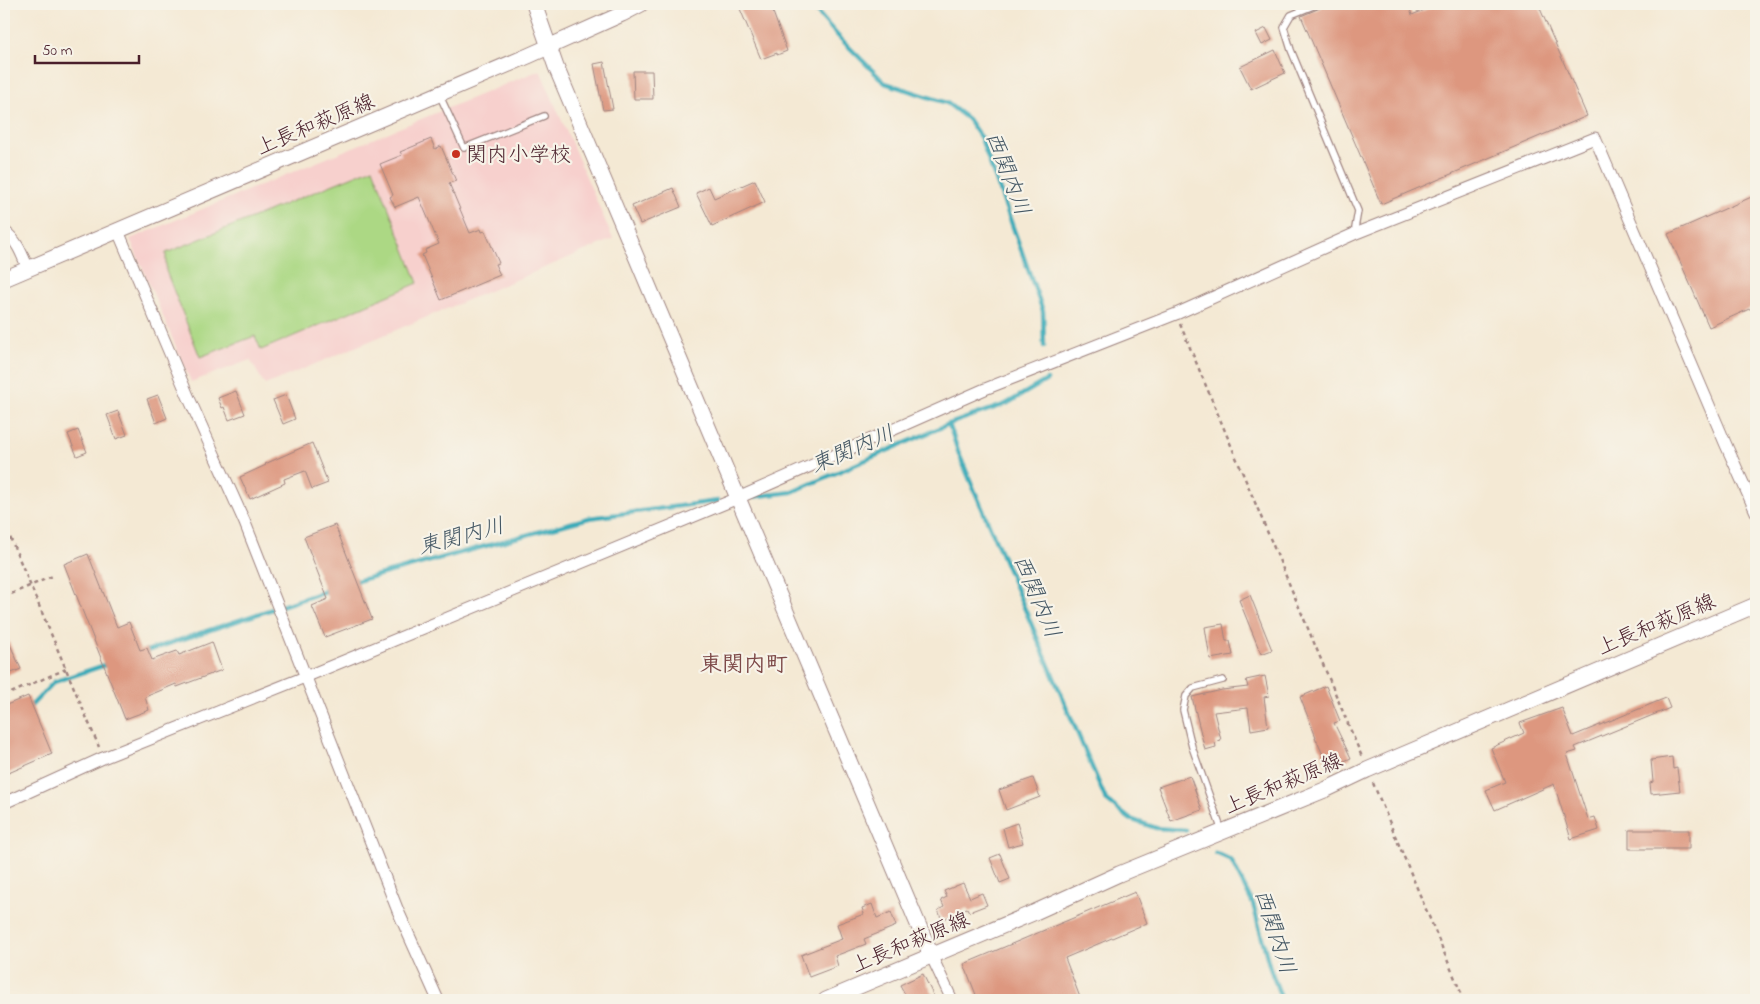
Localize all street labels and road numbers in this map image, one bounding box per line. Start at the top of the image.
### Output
street label: 上長和萩原線 [252,87,380,164]
street label: 上長和萩原線 [1593,587,1721,664]
street label: 上長和萩原線 [1220,746,1348,823]
street label: 上長和萩原線 [847,905,975,982]

